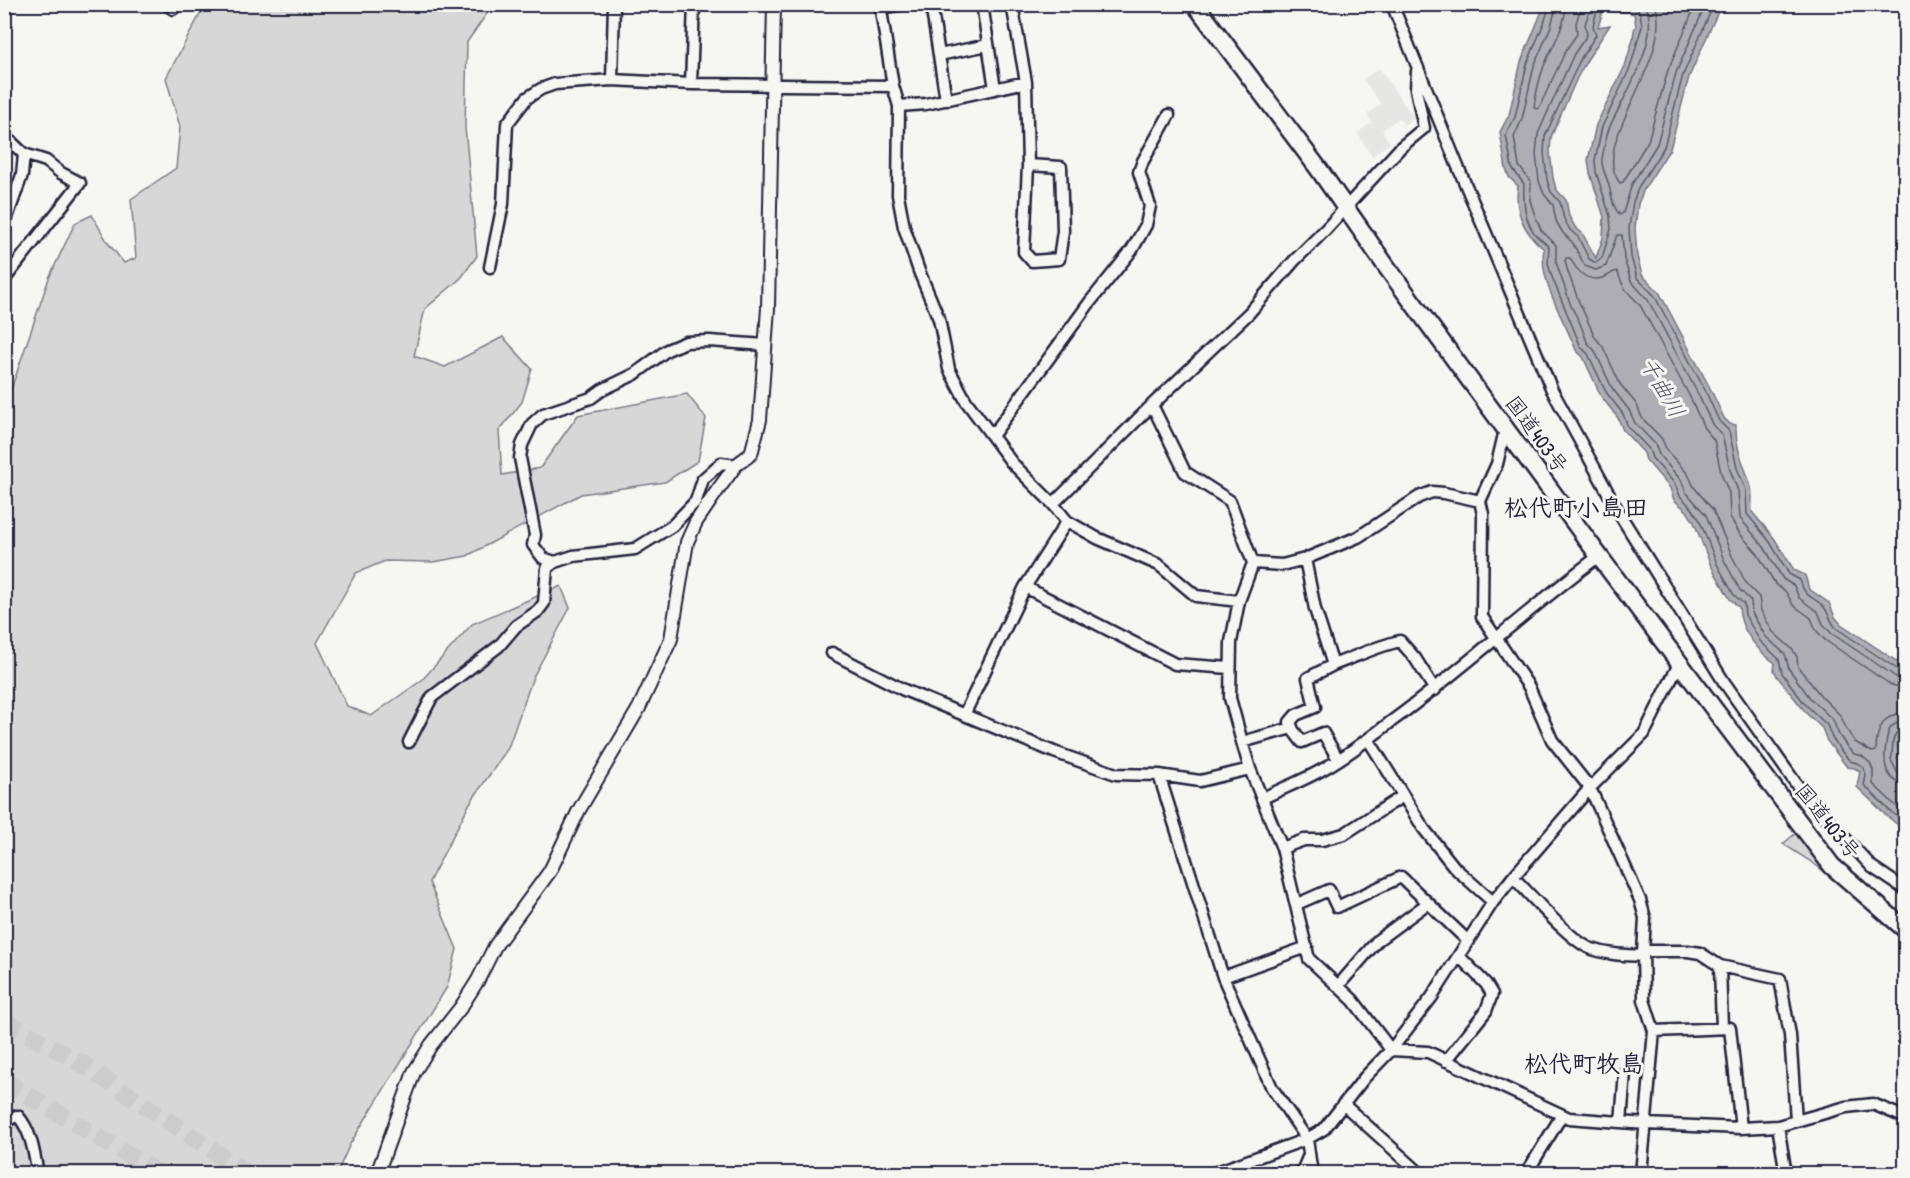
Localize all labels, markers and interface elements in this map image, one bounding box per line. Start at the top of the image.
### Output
water label: 千曲川 [1634,351,1692,423]
street label: 国道403号 [1499,389,1575,479]
district label: 松代町小島田 [1504,491,1648,523]
street label: 国道403号 [1789,777,1867,865]
district label: 松代町牧島 [1524,1047,1644,1079]

